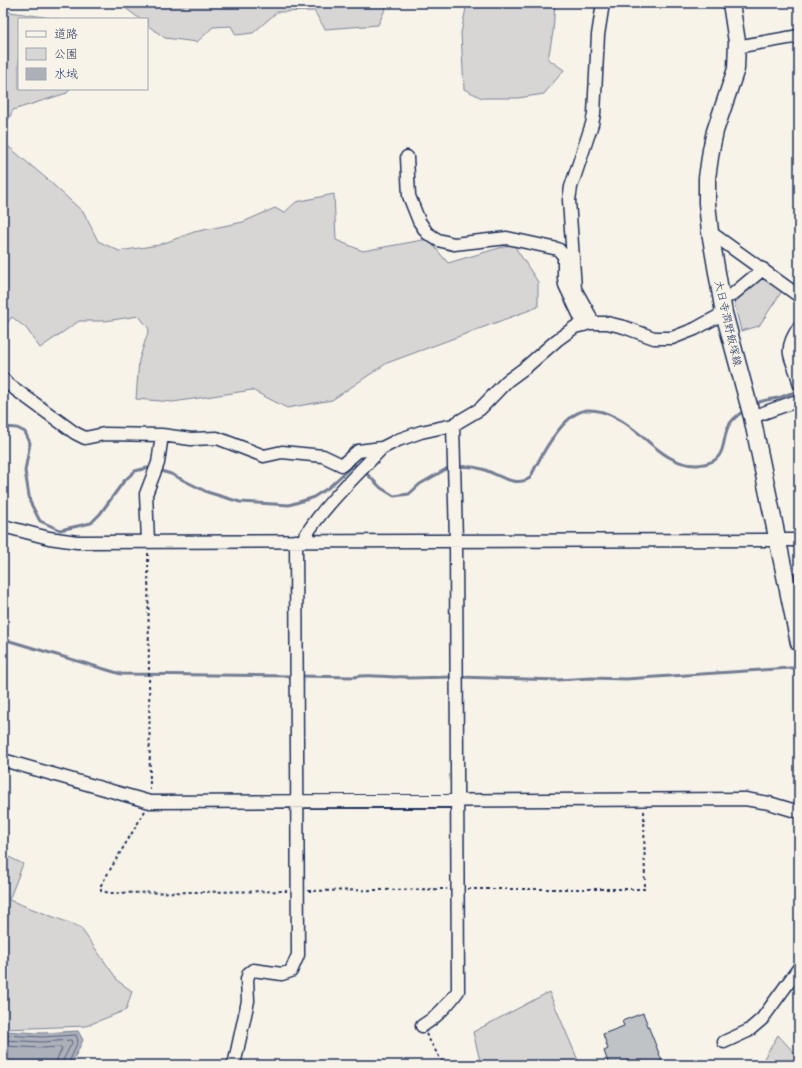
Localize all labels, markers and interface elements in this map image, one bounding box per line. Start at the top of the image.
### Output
legend [18,18,148,90]
text: 道路 [54,24,78,42]
text: 公園 [54,44,78,62]
text: 水域 [54,64,78,82]
street label: 大日寺潤野飯塚線 [711,278,747,368]

